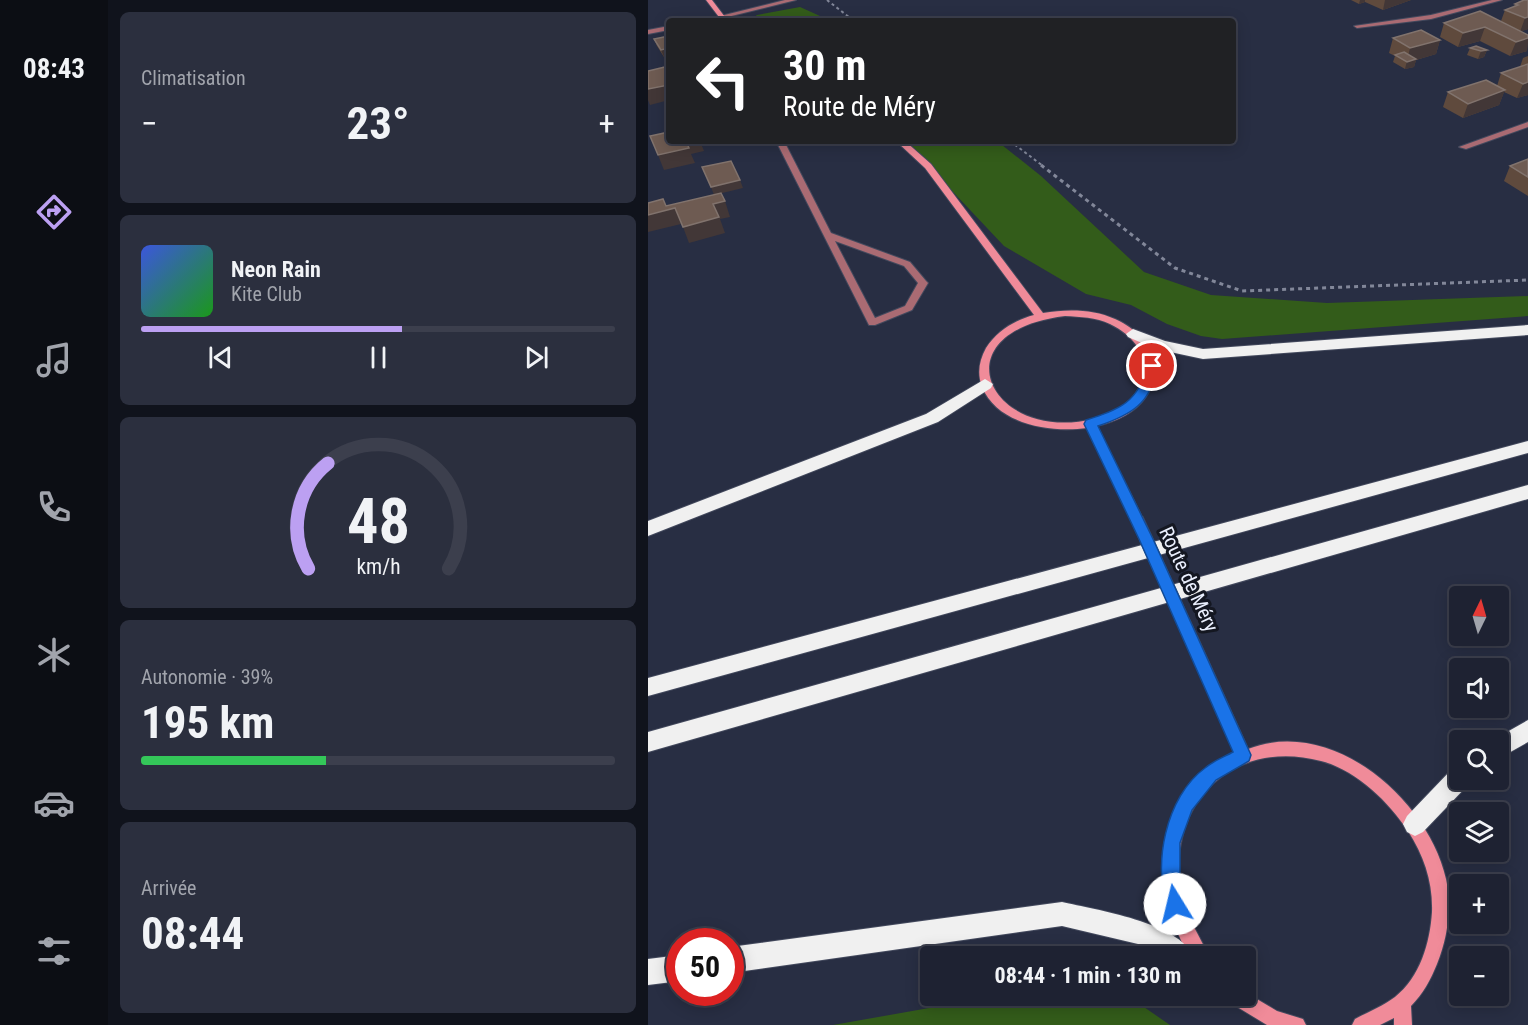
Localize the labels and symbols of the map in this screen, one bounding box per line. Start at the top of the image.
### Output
pin [1126,340,1177,391]
street label: Route de Méry [1154,523,1224,635]
north arrow [1449,586,1509,646]
position arrow [1143,872,1207,936]
speed limit sign: 50 [666,928,744,1006]

